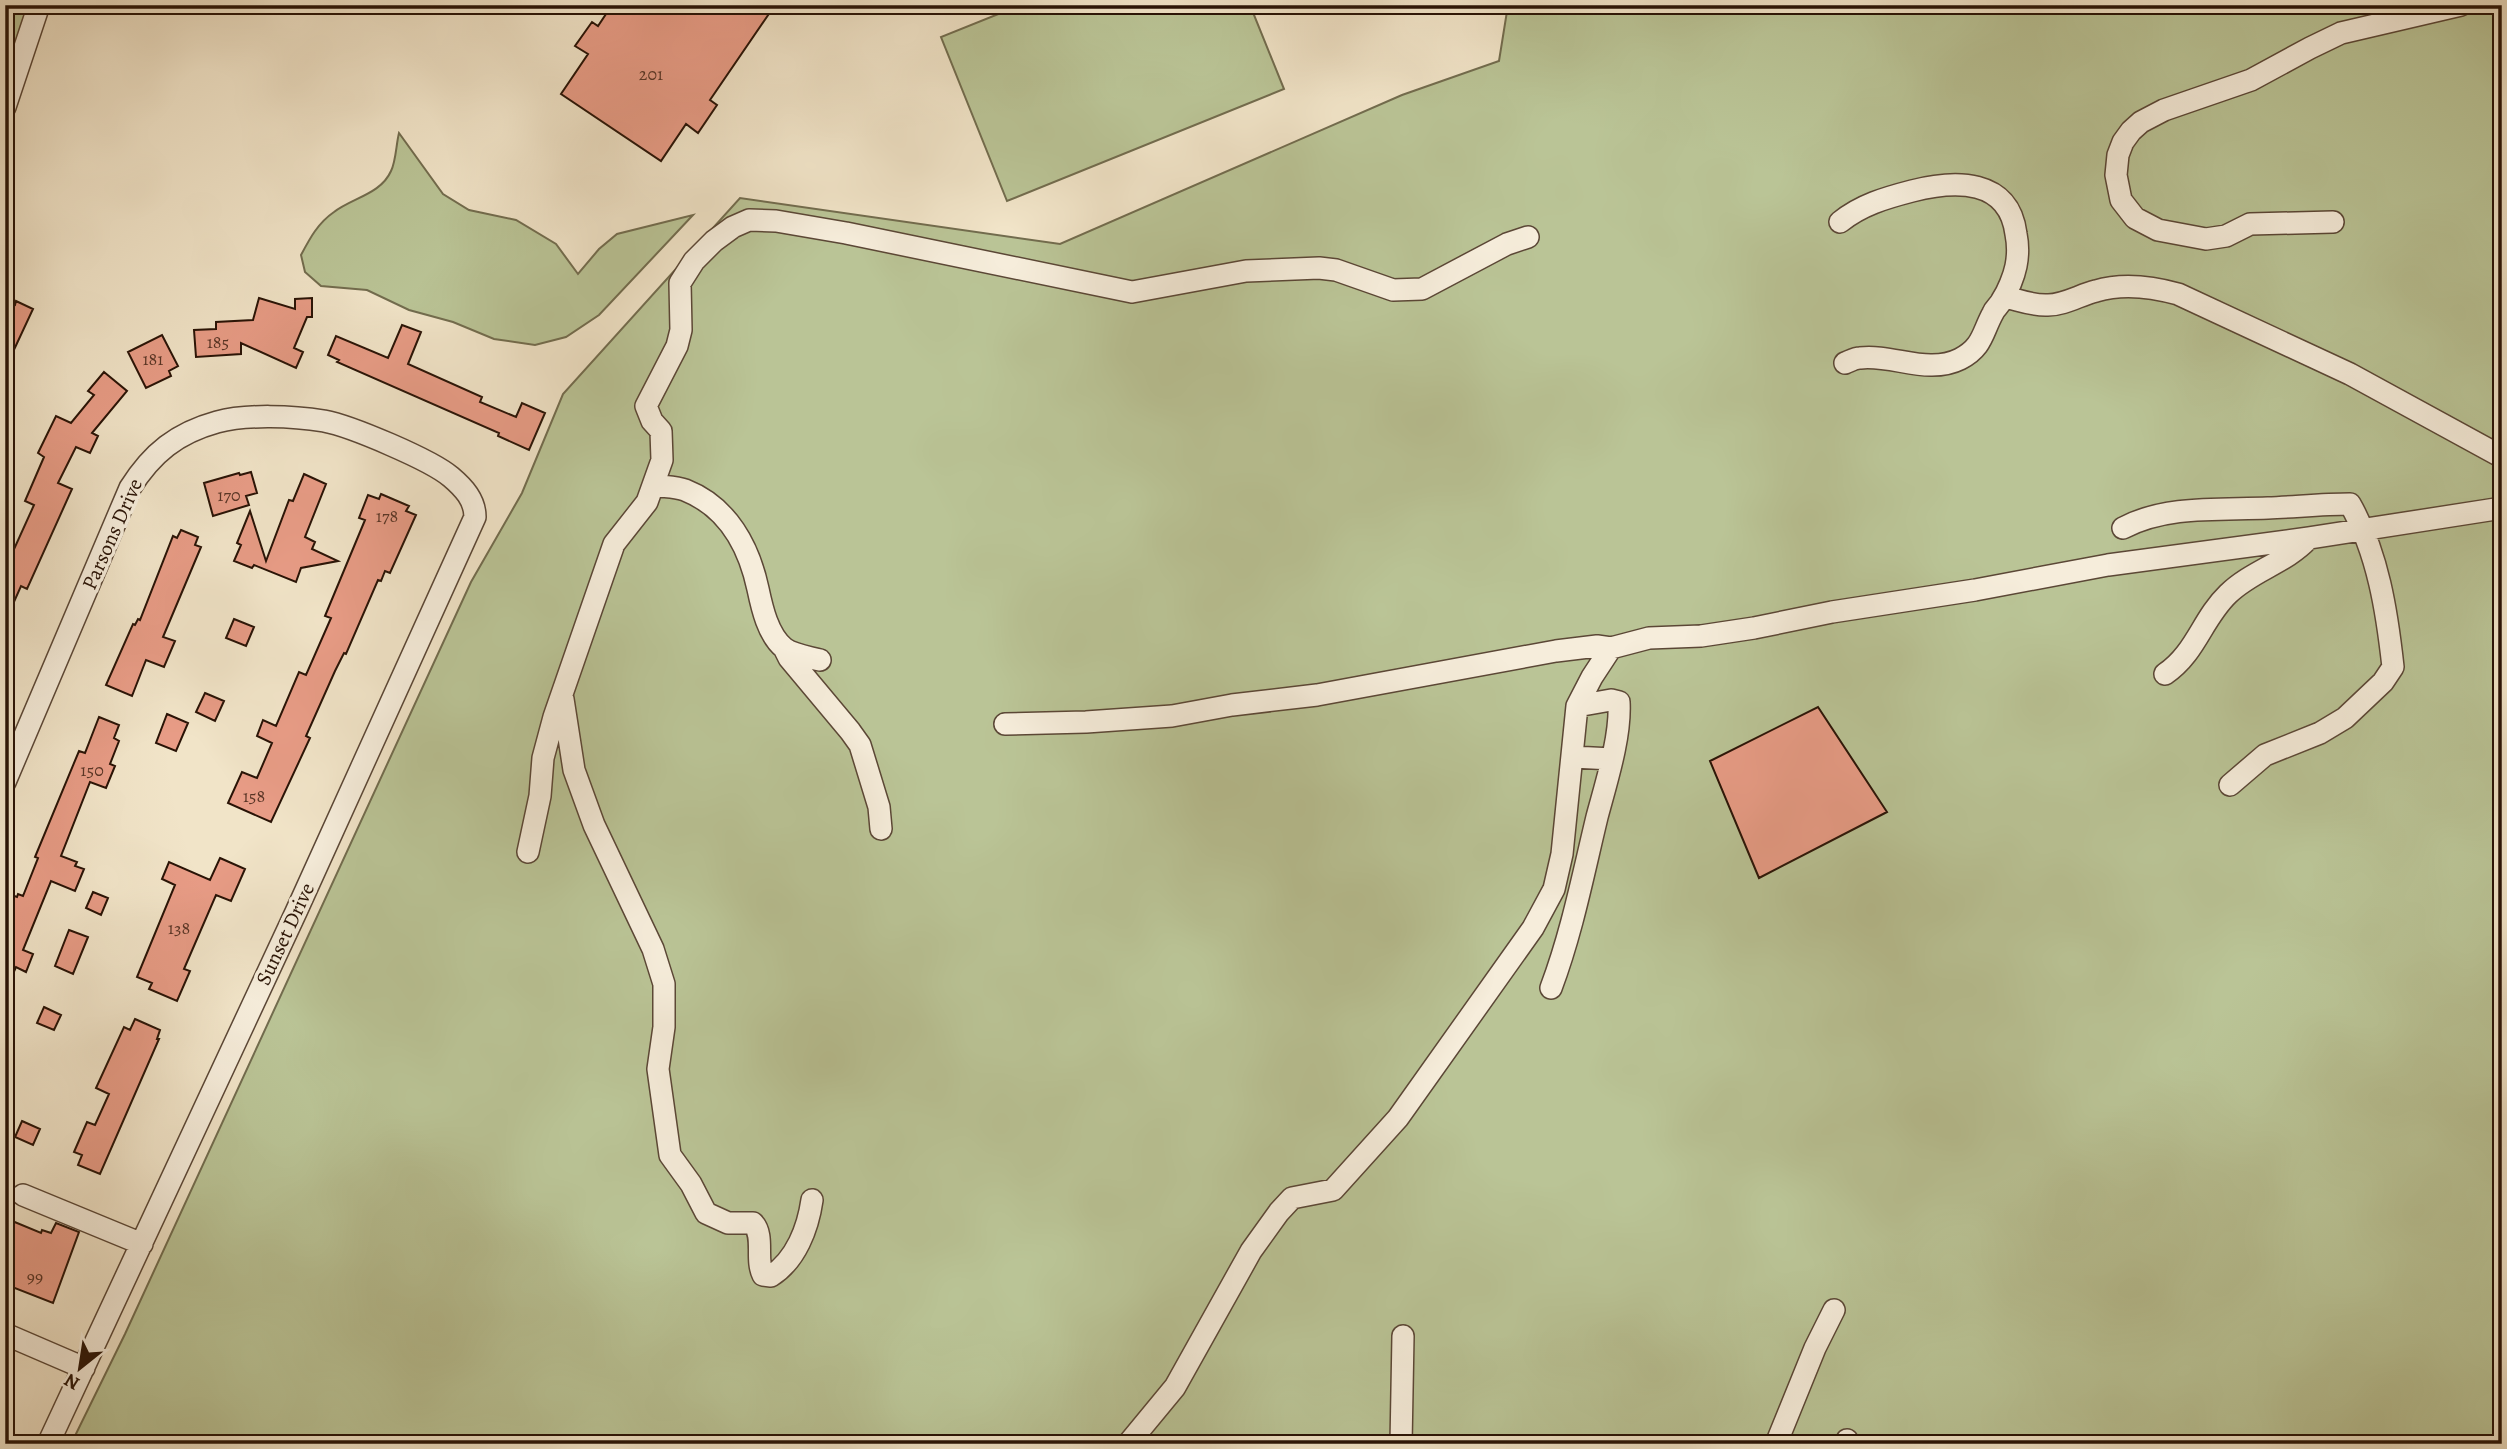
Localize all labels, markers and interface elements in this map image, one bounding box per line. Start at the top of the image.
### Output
house number: 201 [639,62,663,86]
house number: 185 [207,330,229,354]
house number: 181 [142,347,164,371]
street label: Parsons Drive [75,474,149,594]
house number: 170 [217,483,241,507]
house number: 178 [376,504,398,528]
house number: 150 [80,758,104,782]
house number: 158 [243,784,265,808]
street label: Sunset Drive [249,878,321,990]
house number: 138 [168,916,190,940]
house number: 99 [27,1265,43,1289]
north arrow [46,1334,116,1404]
text: N [59,1367,84,1397]

